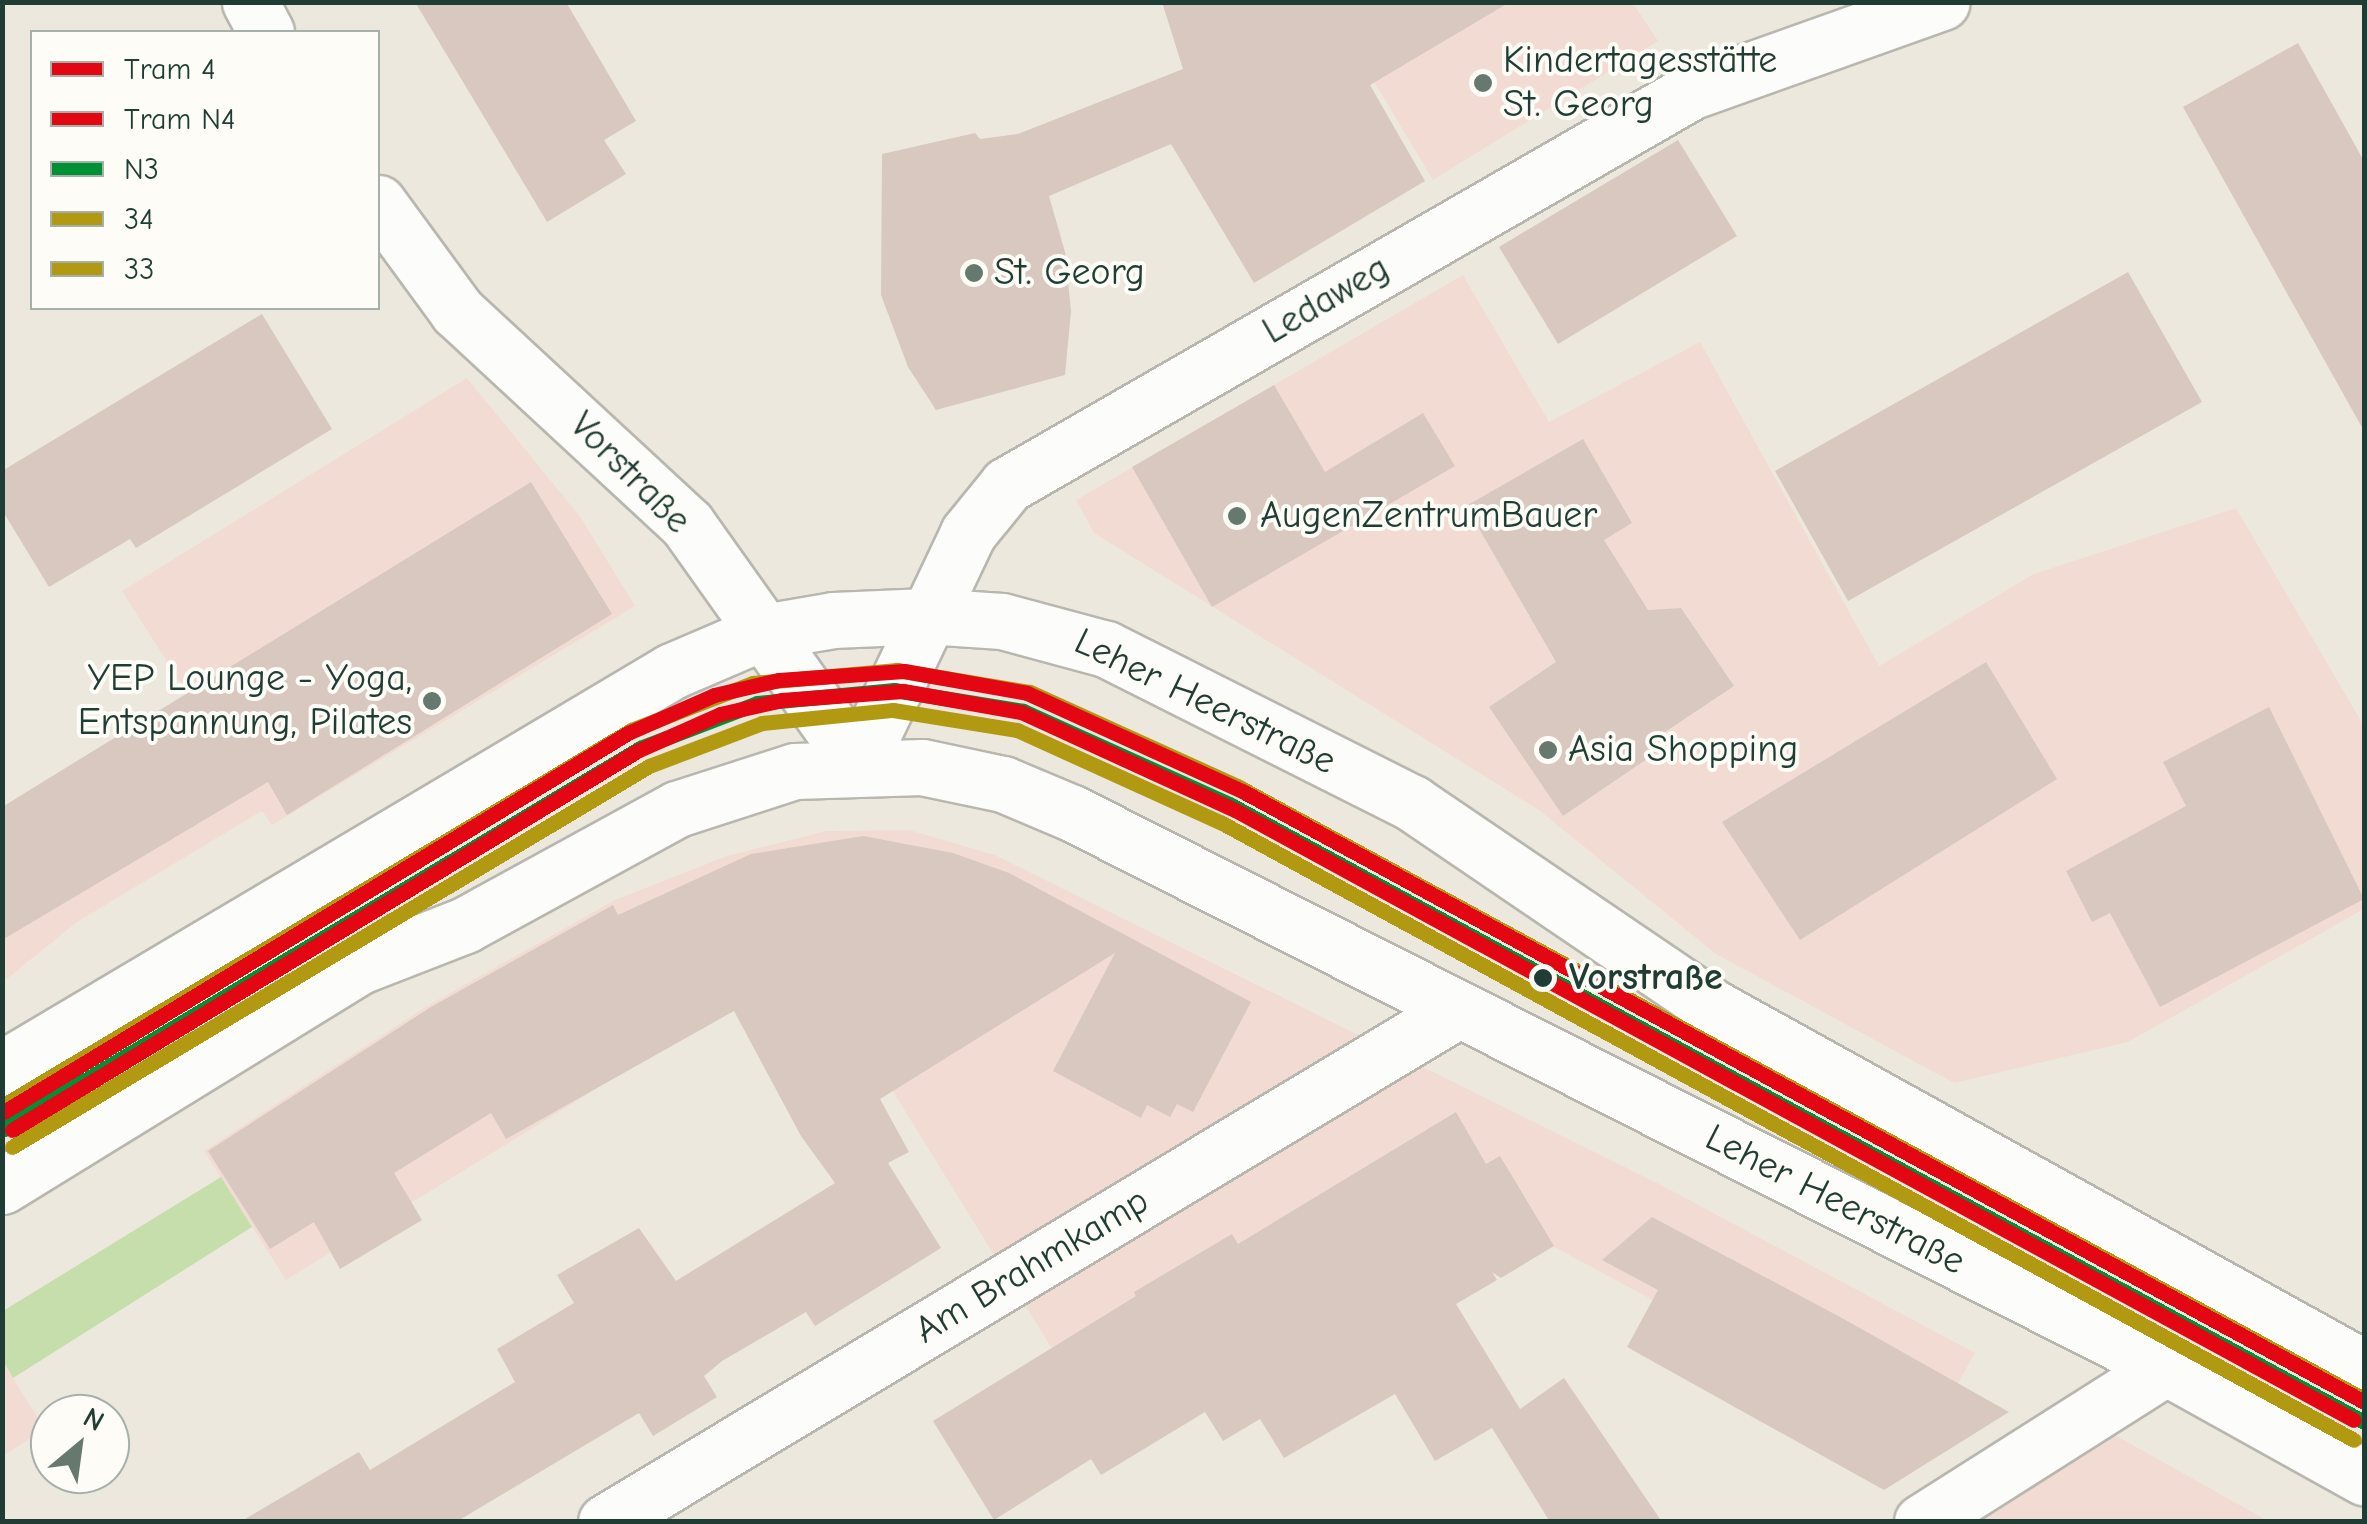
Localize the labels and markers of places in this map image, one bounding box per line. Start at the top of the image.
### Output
place label: Kindertagesstätte St. Georg [1503,38,1777,127]
marker: Kindertagesstätte St. Georg [1472,72,1494,94]
place label: St. Georg [994,250,1145,296]
marker: St. Georg [963,262,985,284]
place label: AugenZentrumBauer [1260,493,1597,539]
marker: AugenZentrumBauer [1224,503,1250,529]
place label: YEP Lounge - Yoga, Entspannung, Pilates [78,656,412,746]
marker: YEP Lounge - Yoga, Entspannung, Pilates [421,690,443,712]
place label: Asia Shopping [1568,727,1798,773]
marker: Asia Shopping [1537,739,1559,761]
place label: Vorstraße [1569,955,1723,1001]
marker: Vorstraße [1526,961,1560,995]

